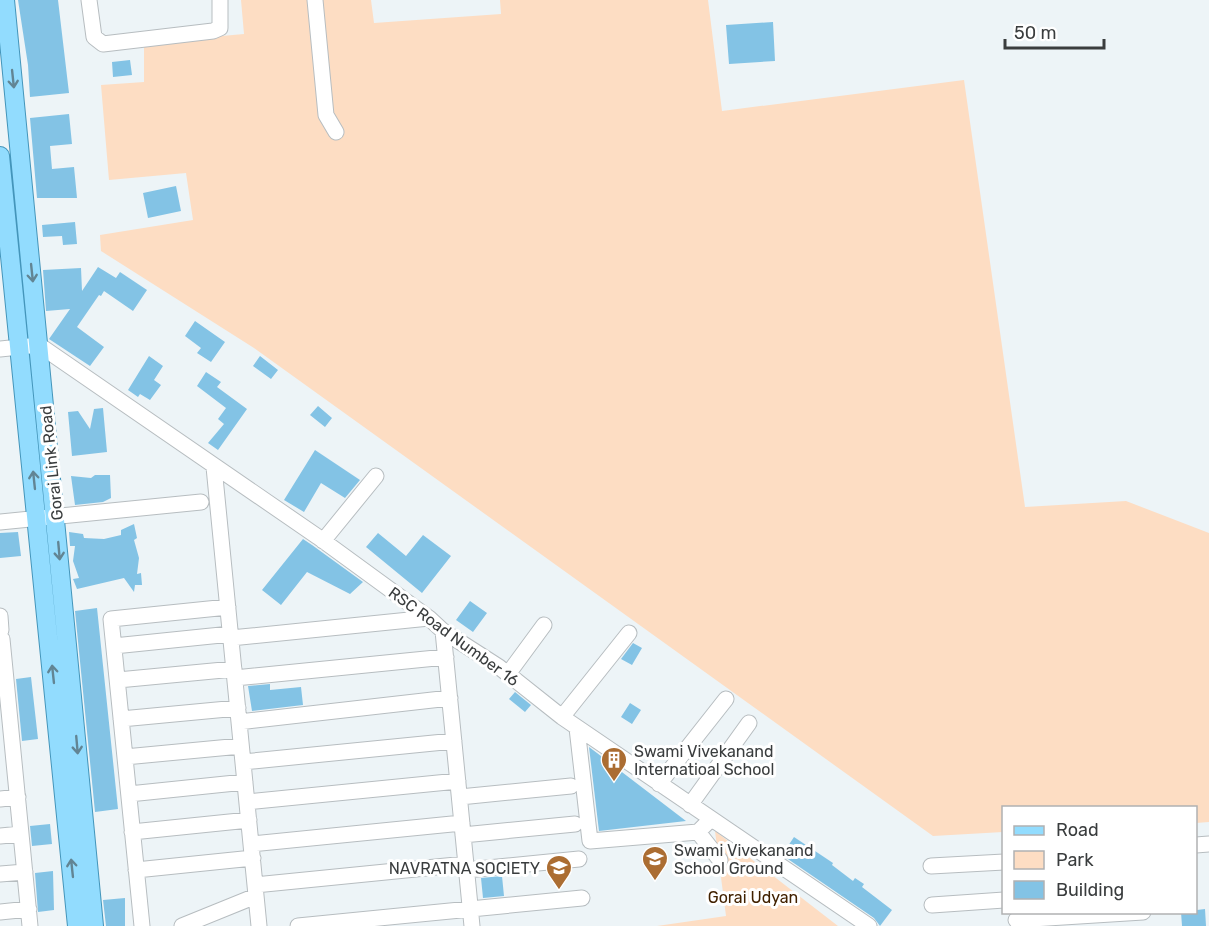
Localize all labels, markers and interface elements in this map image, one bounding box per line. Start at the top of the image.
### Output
scale bar [1005,12,1104,50]
text: 50 m [1014,22,1057,44]
one-way arrow [8,69,19,89]
one-way arrow [27,263,38,283]
street label: Gorai Link Road [36,405,67,521]
one-way arrow [28,470,39,490]
one-way arrow [54,540,65,560]
street label: RSC Road Number 16 [385,583,523,690]
one-way arrow [47,664,58,684]
one-way arrow [72,735,83,754]
place label: Swami Vivekanand Internatioal School [634,742,774,779]
building icon: Swami Vivekanand Internatioal School [599,745,629,783]
legend [1002,806,1197,914]
text: Road [1056,819,1099,841]
place label: Swami Vivekanand School Ground [674,841,813,878]
school or university icon: Swami Vivekanand School Ground [640,844,670,882]
text: Park [1056,849,1094,871]
school or university icon: NAVRATNA SOCIETY [544,853,574,891]
one-way arrow [66,858,77,878]
place label: NAVRATNA SOCIETY [389,859,540,878]
text: Building [1056,879,1124,901]
park label: Gorai Udyan [708,888,798,907]

